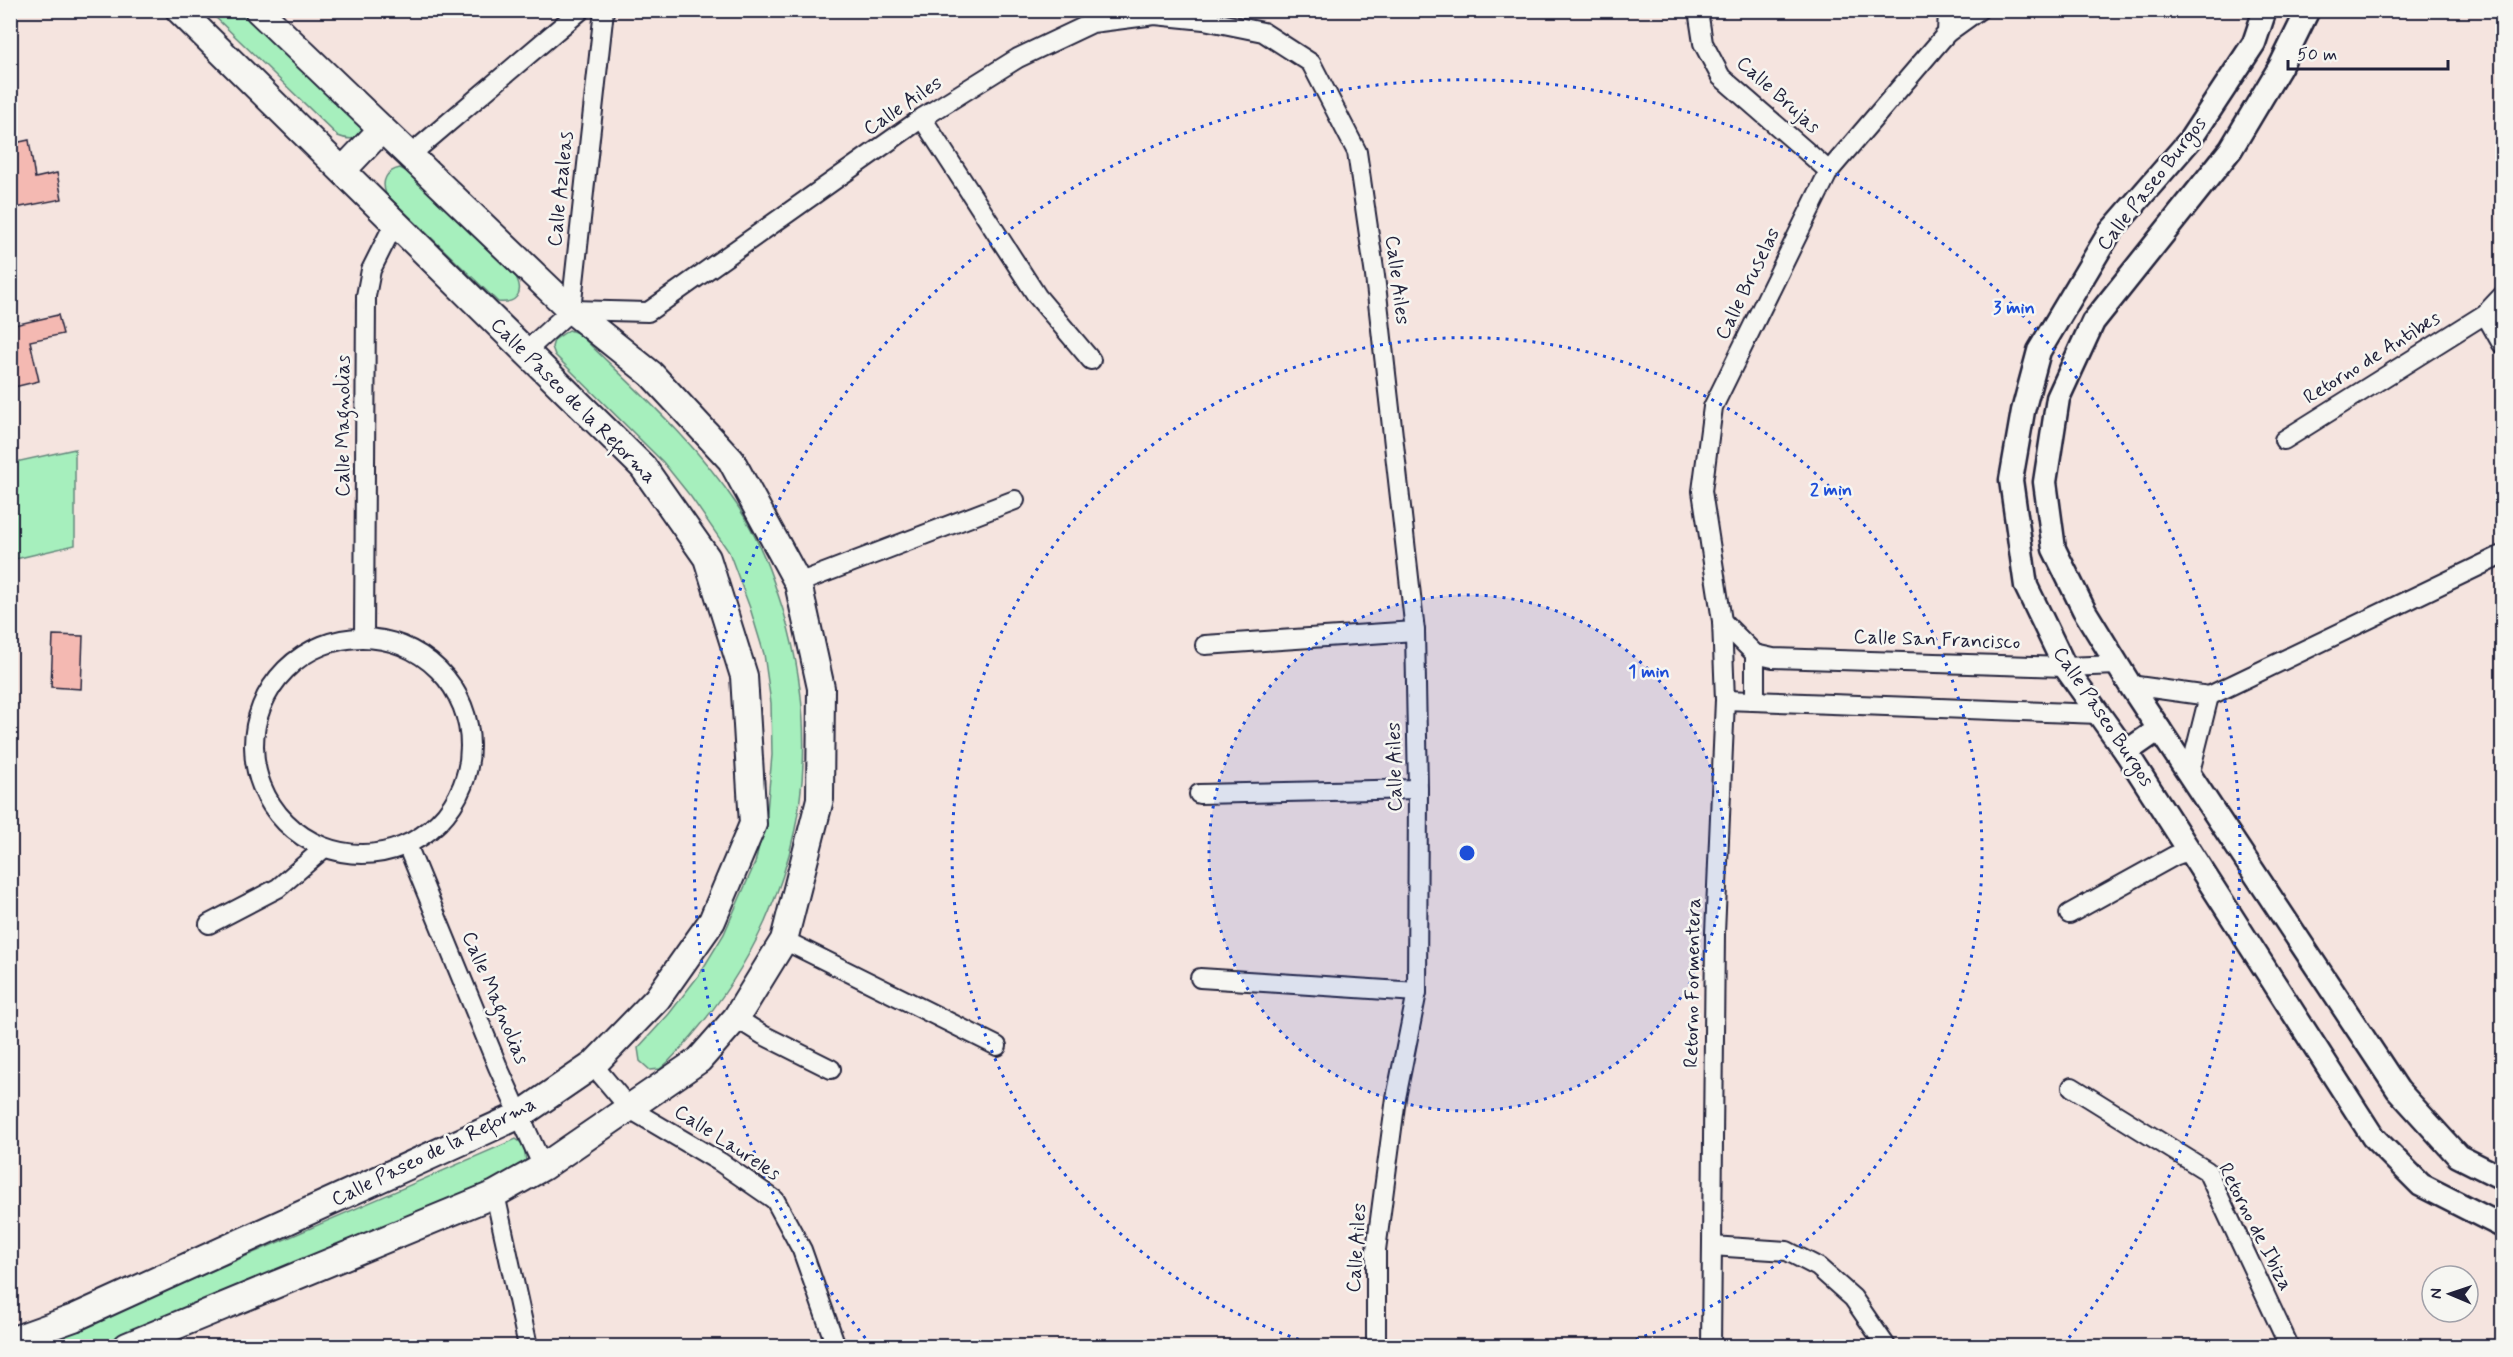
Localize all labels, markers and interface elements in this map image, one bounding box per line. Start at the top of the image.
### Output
scale bar [2288,33,2448,71]
text: 50 m [2297,43,2337,67]
street label: Calle Brujas [1730,50,1826,140]
street label: Calle Ailes [858,70,948,142]
street label: Calle Paseo Burgos [2091,111,2214,257]
street label: Calle Azaleas [542,130,580,248]
street label: Calle Bruselas [1709,223,1787,345]
street label: Calle Ailes [1378,234,1416,326]
text: 3 min [1993,296,2035,320]
street label: Retorno de Antibes [2298,305,2446,411]
street label: Calle Paseo de la Reforma [483,312,662,491]
street label: Calle Magnolias [330,355,359,497]
text: 2 min [1810,478,1852,502]
street label: Calle San Francisco [1853,624,2021,656]
street label: Calle Paseo Burgos [2045,642,2160,793]
text: 1 min [1628,660,1670,684]
street label: Calle Ailes [1381,722,1409,812]
centre of rings [1457,843,1477,863]
street label: Retorno Formentera [1678,898,1708,1068]
street label: Calle Magnolias [453,927,535,1070]
street label: Calle Paseo de la Reforma [327,1091,542,1215]
street label: Calle Laureles [669,1098,786,1188]
street label: Retorno de Ibiza [2211,1158,2299,1296]
street label: Calle Ailes [1340,1202,1374,1294]
north arrow [2420,1264,2480,1324]
text: N [2426,1288,2447,1299]

